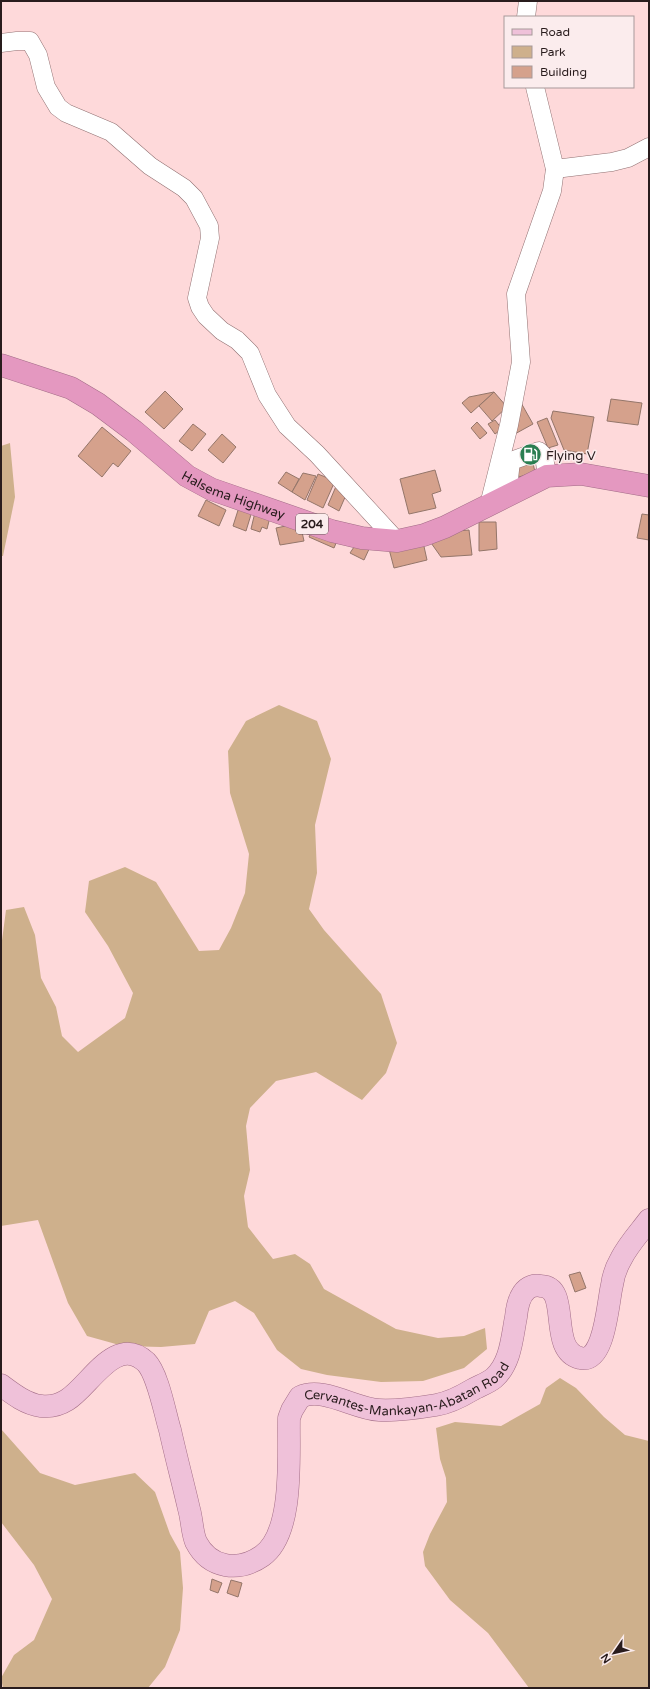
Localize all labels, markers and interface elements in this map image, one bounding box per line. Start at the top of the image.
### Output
legend [504,16,634,88]
text: Road [540,25,570,39]
text: Park [540,45,566,59]
text: Building [540,65,587,79]
fuel station icon: Flying V [517,442,543,468]
place label: Flying V [546,448,596,464]
street label: Halsema Highway [179,468,287,523]
road number: 204 [296,514,328,534]
street label: Cervantes-Mankayan-Abatan Road [303,1360,513,1419]
north arrow [594,1633,634,1673]
text: N [598,1651,614,1666]

